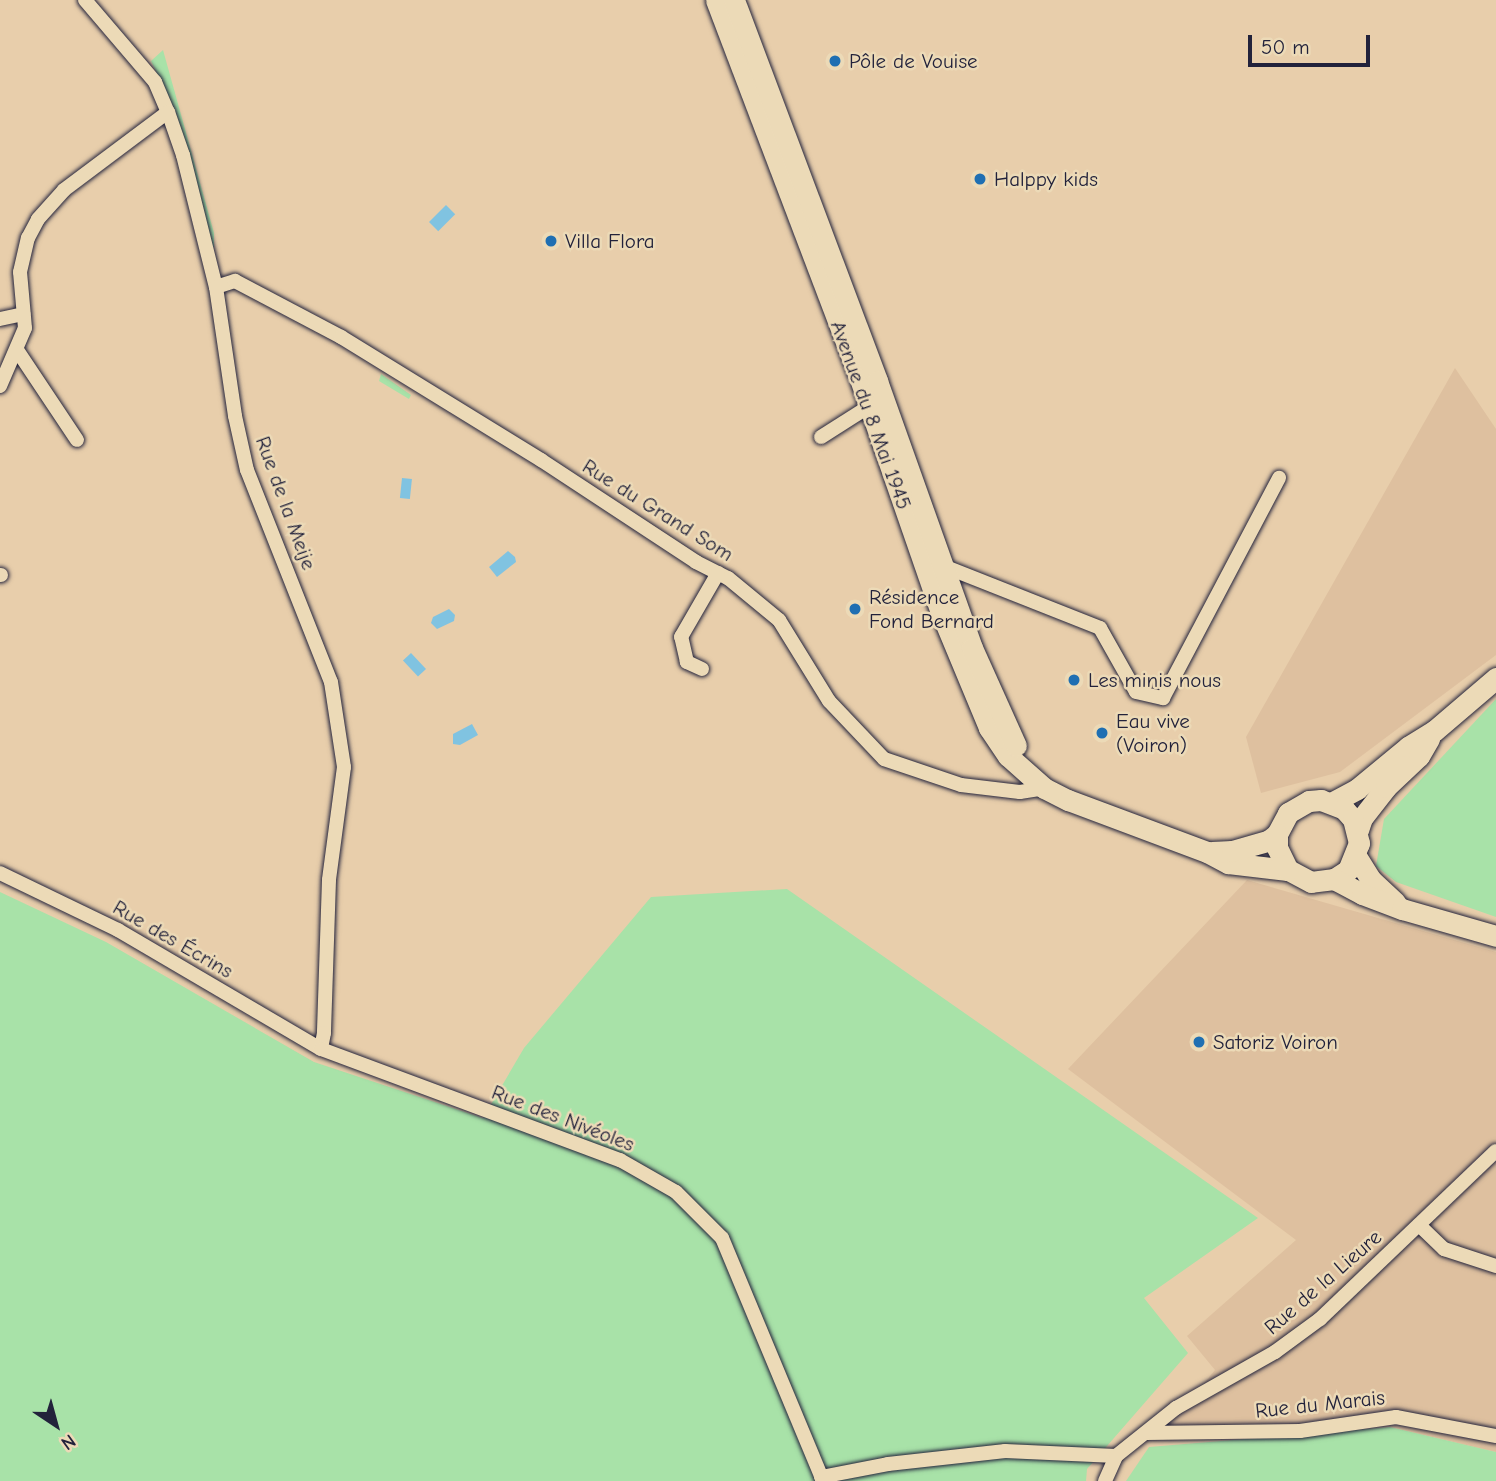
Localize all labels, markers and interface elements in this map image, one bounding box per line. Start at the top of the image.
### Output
scale bar [1251,21,1374,65]
text: 50 m [1261,35,1310,59]
place label: Pôle de Vouise [849,48,978,74]
marker: Pôle de Vouise [827,53,843,69]
place label: Halppy kids [994,166,1098,192]
marker: Halppy kids [972,171,988,187]
place label: Villa Flora [565,228,655,254]
marker: Villa Flora [543,233,559,249]
street label: Avenue du 8 Mai 1945 [825,317,917,513]
street label: Rue de la Meije [250,433,322,573]
street label: Rue du Grand Som [578,453,738,567]
place label: Résidence Fond Bernard [869,584,994,634]
marker: Résidence Fond Bernard [847,601,863,617]
place label: Les minis nous [1088,667,1221,693]
marker: Les minis nous [1066,672,1082,688]
place label: Eau vive (Voiron) [1116,708,1190,758]
marker: Eau vive (Voiron) [1094,725,1110,741]
street label: Rue des Écrins [108,894,238,984]
place label: Satoriz Voiron [1213,1029,1338,1055]
marker: Satoriz Voiron [1191,1034,1207,1050]
street label: Rue des Nivéoles [488,1079,638,1157]
street label: Rue de la Lieure [1259,1224,1387,1340]
street label: Rue du Marais [1254,1385,1386,1423]
north arrow [21,1390,91,1460]
text: N [57,1429,80,1455]

